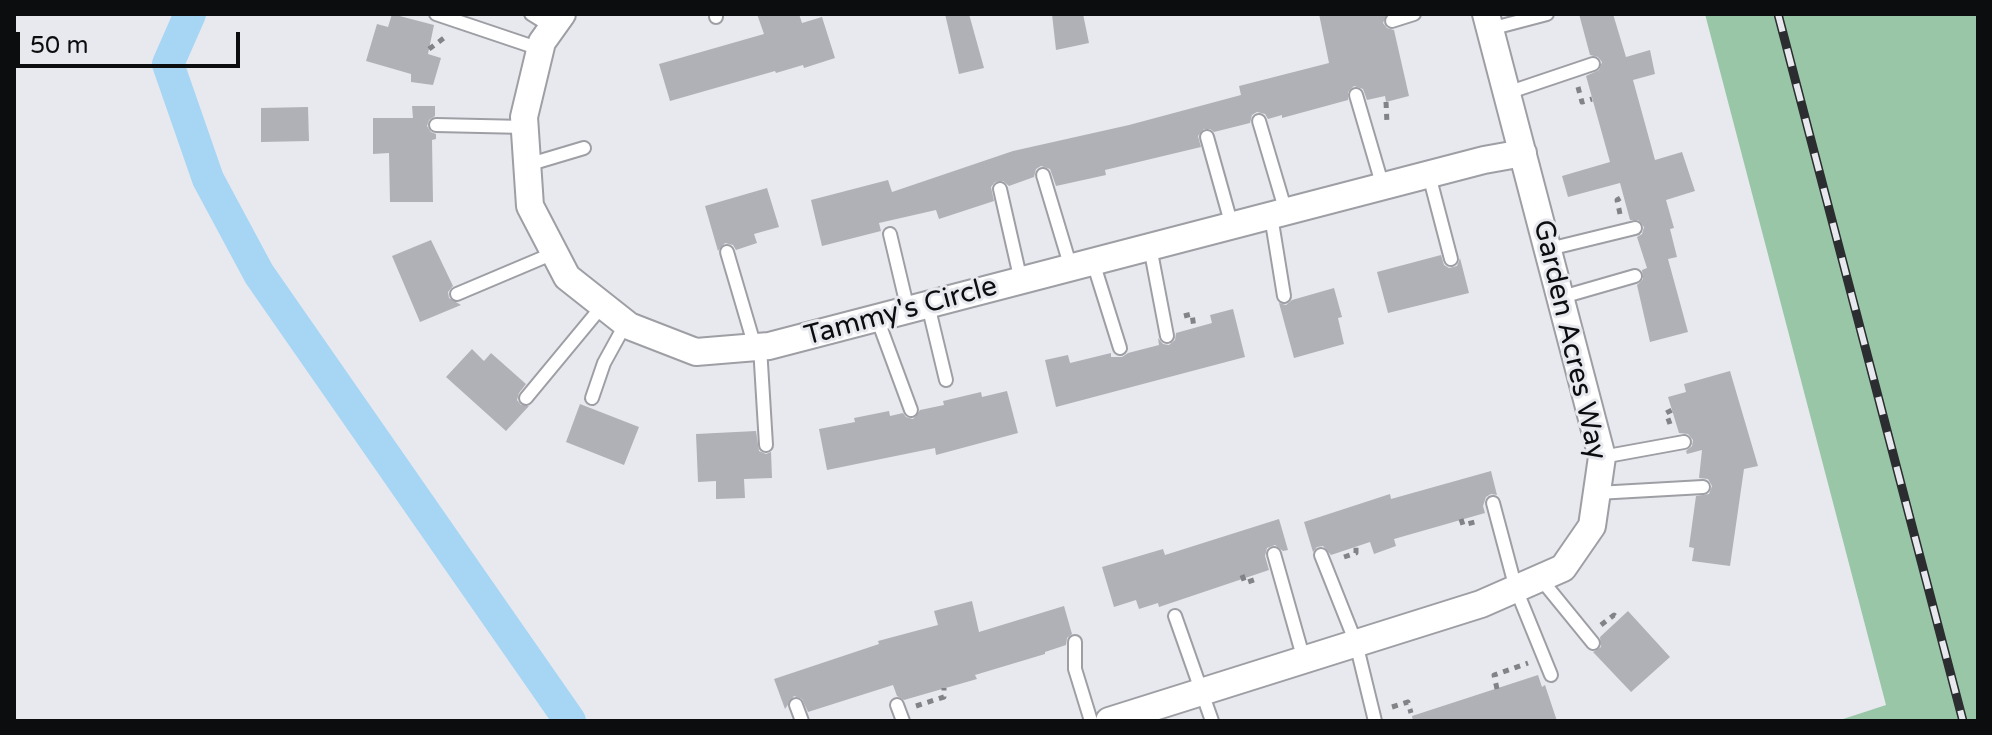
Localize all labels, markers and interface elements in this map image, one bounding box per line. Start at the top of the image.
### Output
scale bar [20,16,244,66]
text: 50 m [30,31,88,60]
street label: Garden Acres Way [1525,217,1613,463]
street label: Tammy's Circle [801,270,1001,354]

